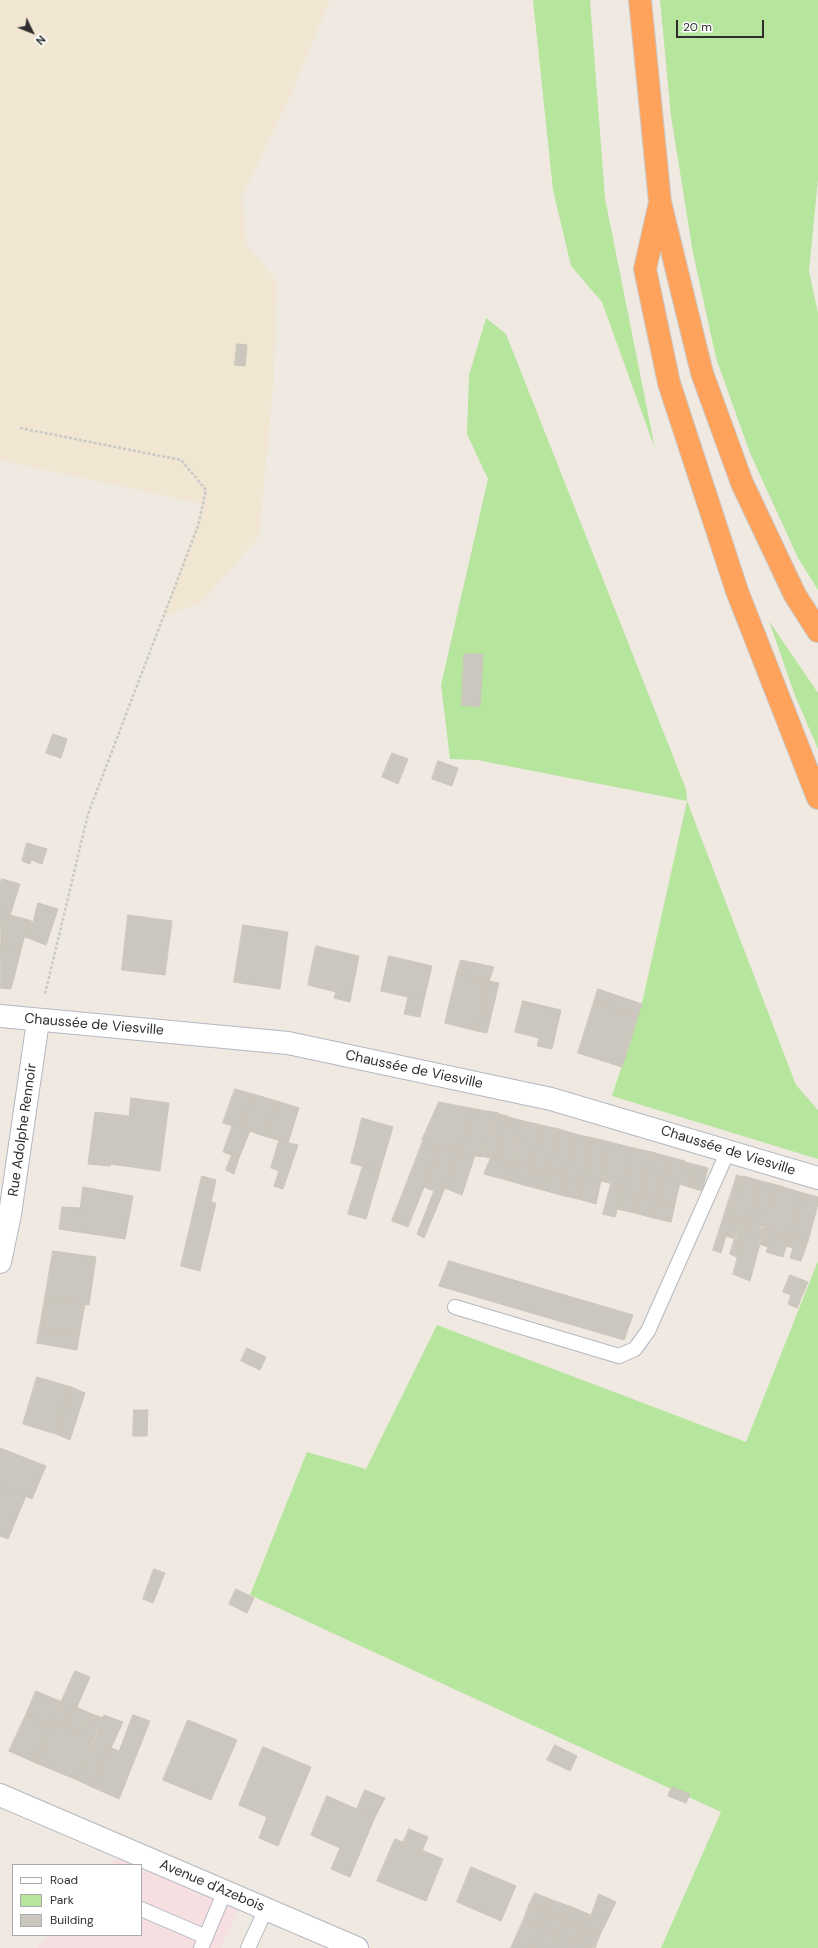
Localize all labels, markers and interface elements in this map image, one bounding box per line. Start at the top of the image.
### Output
north arrow [12,12,52,52]
scale bar [678,12,766,38]
text: 20 m [683,19,712,35]
text: N [33,32,49,48]
street label: Chaussée de Viesville [23,1011,165,1039]
street label: Chaussée de Viesville [344,1047,484,1093]
street label: Rue Adolphe Rennoir [5,1062,41,1198]
street label: Chaussée de Viesville [659,1122,797,1180]
street label: Avenue d'Azebois [157,1856,267,1916]
legend [12,1864,142,1936]
text: Road [50,1872,78,1888]
text: Park [50,1892,74,1908]
text: Building [50,1912,94,1928]

